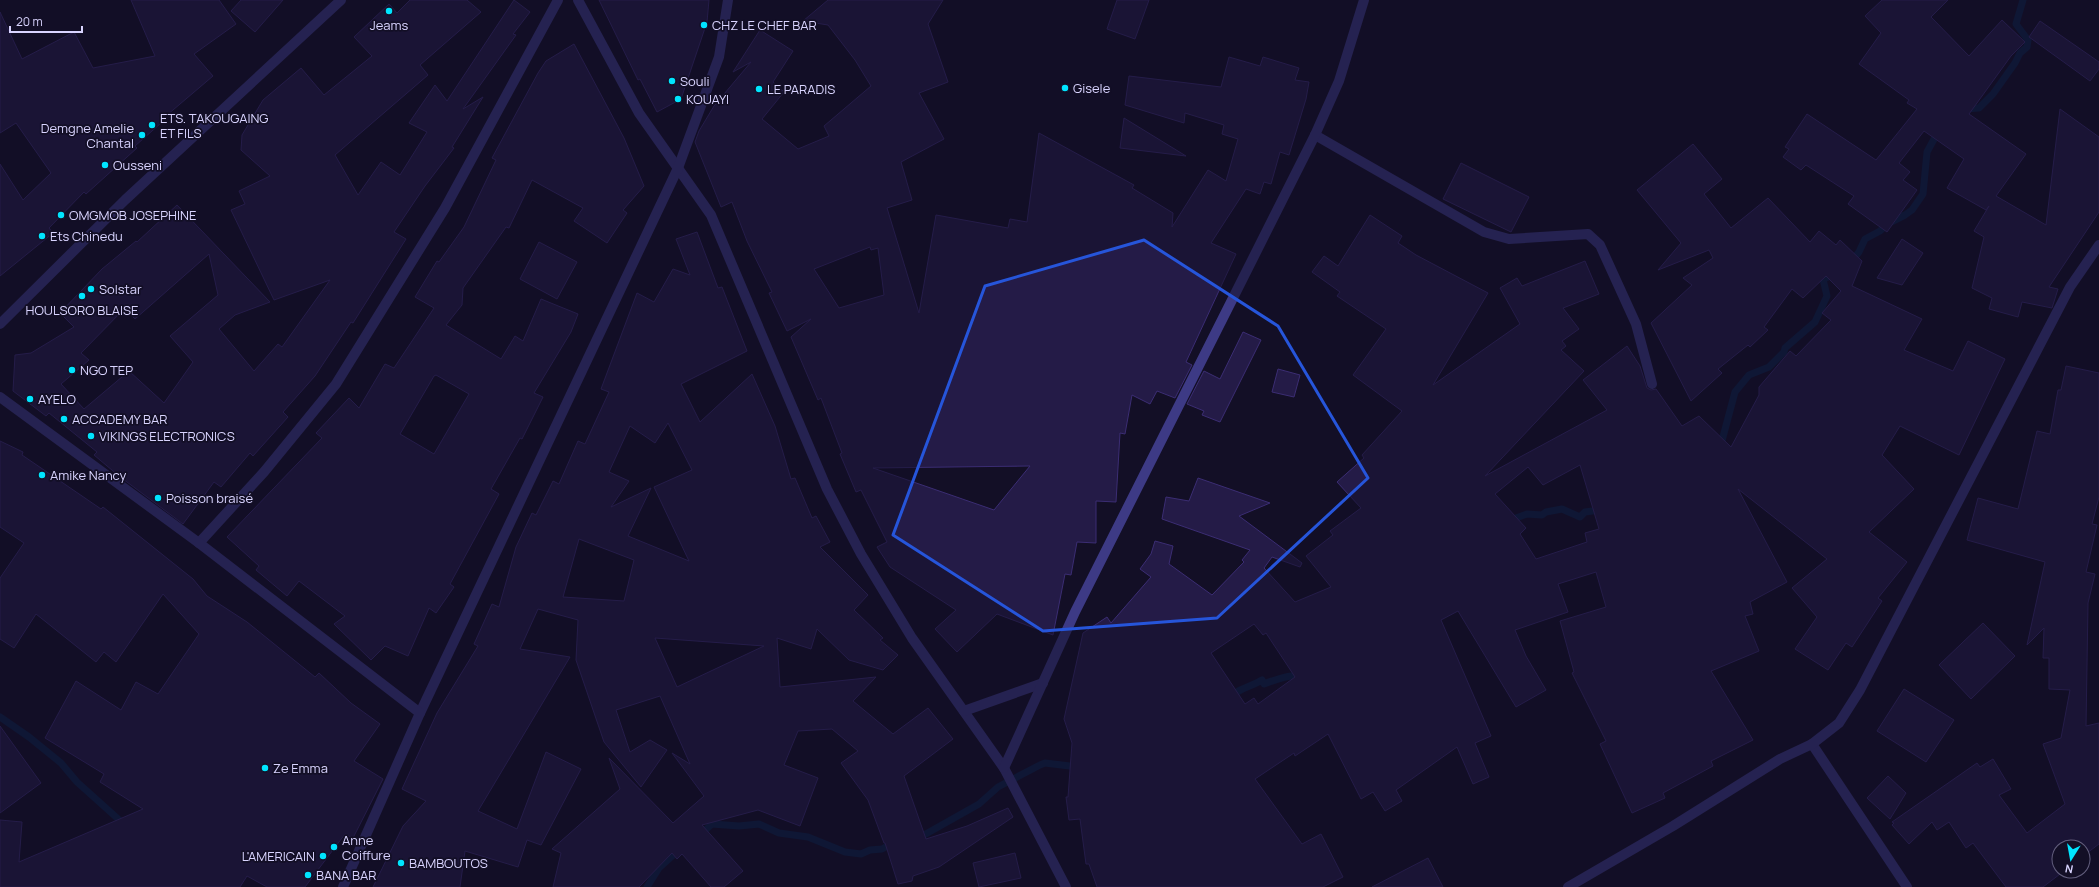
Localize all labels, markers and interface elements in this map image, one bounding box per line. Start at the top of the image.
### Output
marker: Jeams [384,6,394,16]
scale bar [10,8,82,34]
text: 20 m [16,13,43,30]
place label: Jeams [370,16,408,34]
place label: CHZ LE CHEF BAR [712,16,817,34]
marker: CHZ LE CHEF BAR [699,20,709,30]
place label: Souli [680,72,710,90]
marker: Souli [667,76,677,86]
place label: Gisele [1073,79,1111,97]
place label: LE PARADIS [767,80,835,98]
marker: Gisele [1060,83,1070,93]
marker: LE PARADIS [754,84,764,94]
place label: KOUAYI [686,90,729,108]
marker: KOUAYI [673,94,683,104]
place label: ETS. TAKOUGAING ET FILS [160,109,269,142]
place label: Demgne Amelie Chantal [41,119,134,152]
marker: ETS. TAKOUGAING ET FILS [147,120,157,130]
marker: Demgne Amelie Chantal [137,130,147,140]
place label: Ousseni [113,156,162,174]
marker: Ousseni [100,160,110,170]
place label: OMGMOB JOSEPHINE [69,206,196,224]
marker: OMGMOB JOSEPHINE [56,210,66,220]
place label: Ets Chinedu [50,227,123,245]
marker: Ets Chinedu [37,231,47,241]
place label: Solstar [99,280,142,298]
marker: Solstar [86,284,96,294]
marker: HOULSORO BLAISE [77,291,87,301]
place label: HOULSORO BLAISE [26,301,139,319]
place label: NGO TEP [80,361,133,379]
marker: NGO TEP [67,365,77,375]
place label: AYELO [38,390,76,408]
marker: AYELO [25,394,35,404]
place label: ACCADEMY BAR [72,410,167,428]
marker: ACCADEMY BAR [59,414,69,424]
place label: VIKINGS ELECTRONICS [99,427,235,445]
marker: VIKINGS ELECTRONICS [86,431,96,441]
place label: Amike Nancy [50,466,127,484]
marker: Amike Nancy [37,470,47,480]
place label: Poisson braisé [166,489,253,507]
marker: Poisson braisé [153,493,163,503]
place label: Ze Emma [273,759,328,777]
marker: Ze Emma [260,763,270,773]
place label: Anne Coiffure [342,831,391,864]
north arrow [2051,839,2091,879]
marker: Anne Coiffure [329,842,339,852]
place label: L'AMERICAIN [242,847,315,865]
marker: L'AMERICAIN [318,851,328,861]
place label: BAMBOUTOS [409,854,488,872]
marker: BAMBOUTOS [396,858,406,868]
text: N [2064,861,2074,877]
place label: BANA BAR [316,866,376,884]
marker: BANA BAR [303,870,313,880]

